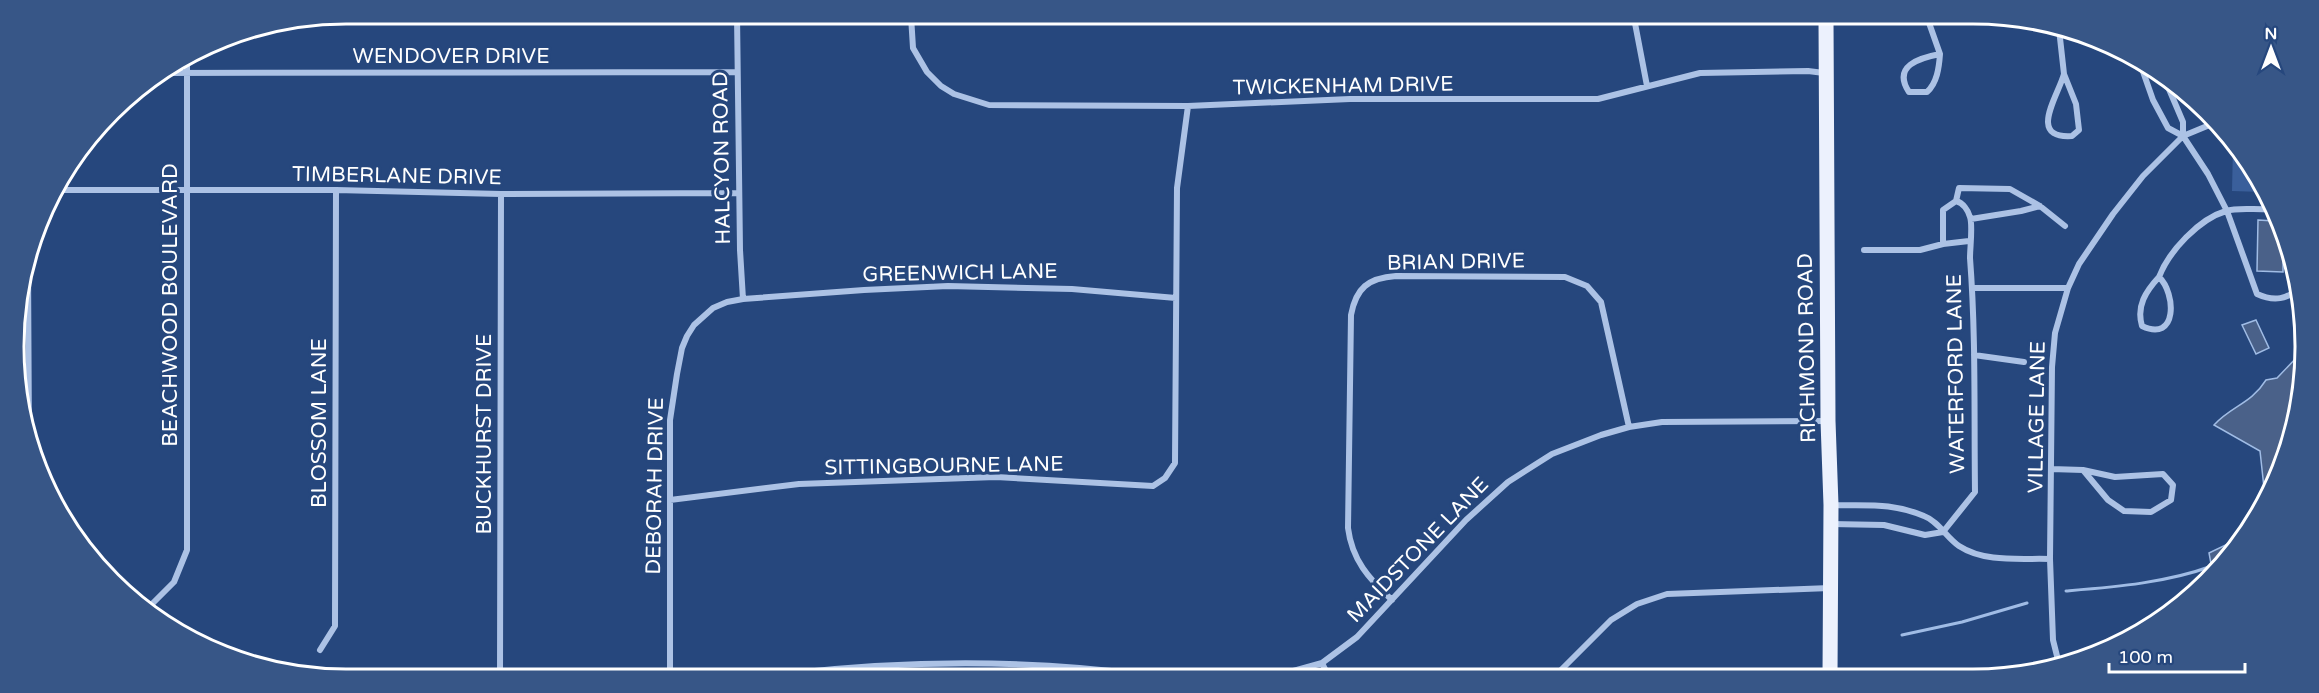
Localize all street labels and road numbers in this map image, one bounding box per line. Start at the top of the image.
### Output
street label: WENDOVER DRIVE [352,44,550,69]
street label: HALCYON ROAD [708,71,736,245]
street label: TWICKENHAM DRIVE [1232,72,1454,100]
street label: TIMBERLANE DRIVE [292,162,502,190]
street label: BEACHWOOD BOULEVARD [158,163,183,447]
street label: BRIAN DRIVE [1387,248,1525,276]
street label: RICHMOND ROAD [1793,253,1821,443]
street label: GREENWICH LANE [862,259,1058,287]
street label: WATERFORD LANE [1942,274,1970,474]
street label: BUCKHURST DRIVE [472,334,497,534]
street label: BLOSSOM LANE [307,338,332,508]
street label: VILLAGE LANE [2023,341,2051,493]
street label: DEBORAH DRIVE [641,397,669,575]
street label: SITTINGBOURNE LANE [824,451,1064,481]
street label: MAIDSTONE LANE [1342,472,1494,628]

